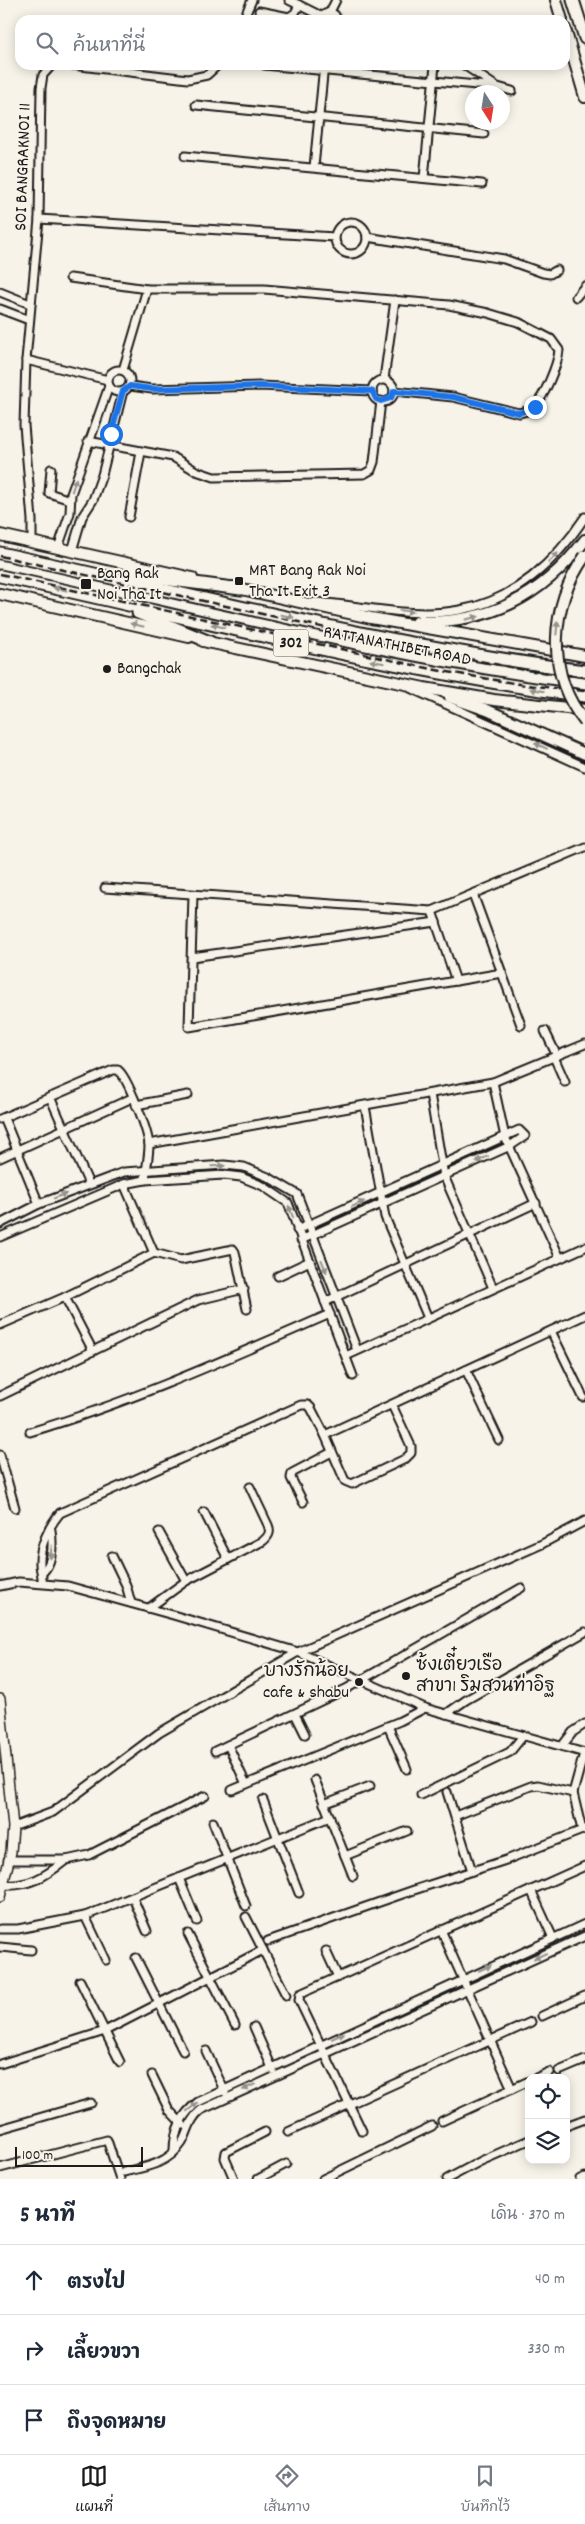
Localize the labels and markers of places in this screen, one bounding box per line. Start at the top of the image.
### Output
place label: MRT Bang Rak Noi Tha It Exit 3 [249,559,366,605]
place label: Bang Rak Noi Tha It [97,562,162,608]
marker: MRT Bang Rak Noi Tha It Exit 3 [233,575,245,587]
marker: Bang Rak Noi Tha It [79,577,93,591]
place label: Bangchak [117,657,181,682]
marker: Bangchak [101,663,113,675]
place label: ซ้งเตี๋ยวเรือ สาขา1 ริมสวนท่าอิฐ [416,1646,555,1700]
place label: บางรักน้อย cafe & shabu [263,1658,349,1706]
marker: ซ้งเตี๋ยวเรือ สาขา1 ริมสวนท่าอิฐ [400,1670,412,1682]
marker: บางรักน้อย cafe & shabu [353,1676,365,1688]

